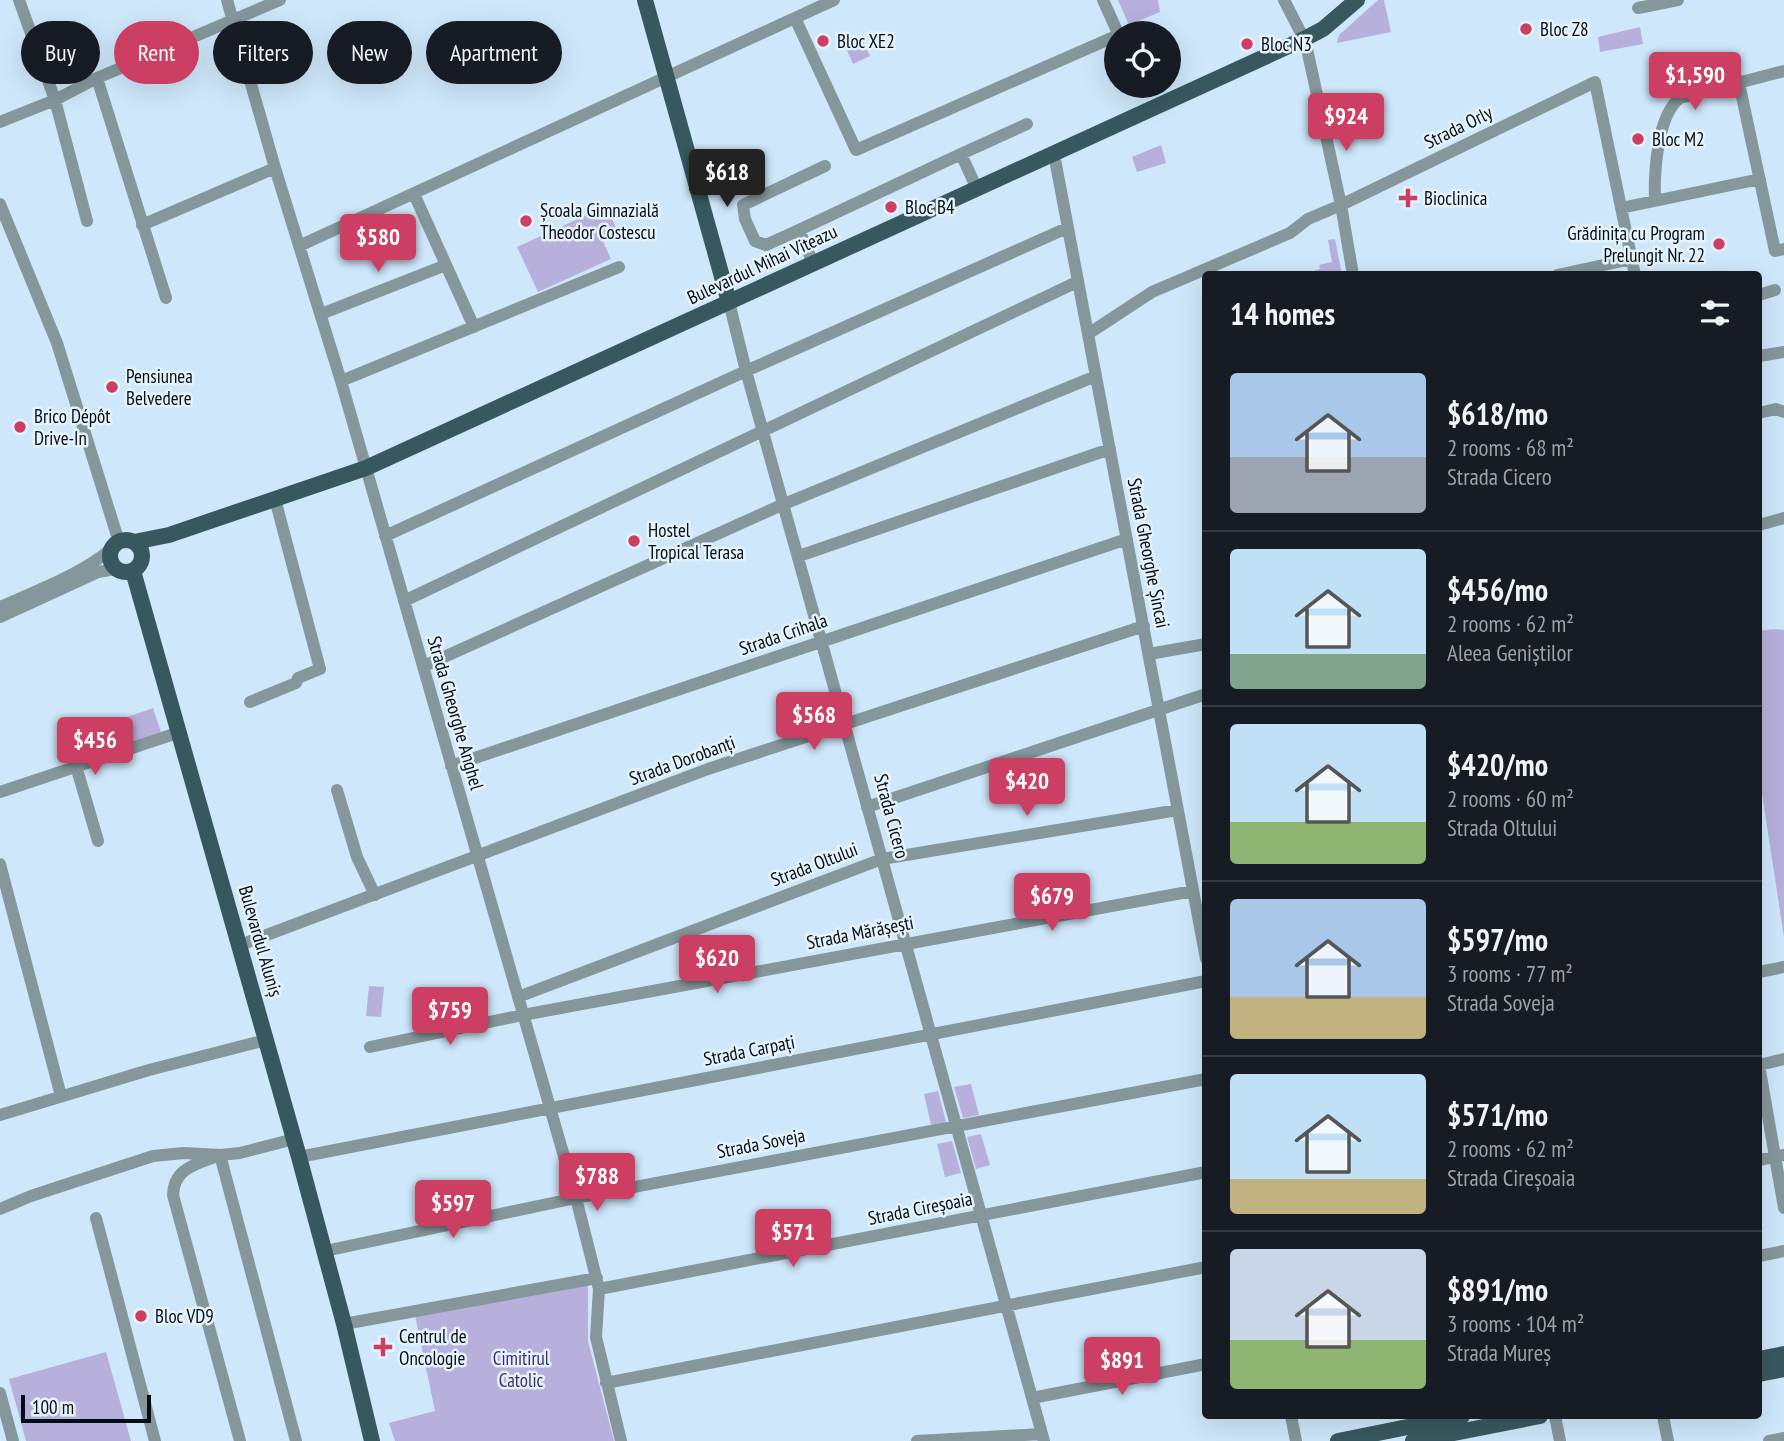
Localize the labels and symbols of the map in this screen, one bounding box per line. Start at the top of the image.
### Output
place label: Bloc Z8 [1540,17,1589,41]
marker: Bloc Z8 [1518,21,1534,37]
place label: Bloc XE2 [837,29,895,53]
place label: Bloc N3 [1261,32,1312,56]
marker: Bloc XE2 [815,33,831,49]
marker: Bloc N3 [1239,36,1255,52]
pin: $1,590 [1638,52,1752,112]
pin: $924 [1305,94,1387,153]
street label: Strada Orly [1420,100,1497,154]
place label: Bloc M2 [1652,127,1705,151]
marker: Bloc M2 [1630,131,1646,147]
pin: $618 [686,150,768,209]
place label: Bioclinica [1424,186,1487,210]
marker: Bioclinica [1398,188,1418,208]
place label: Bloc B4 [905,195,955,219]
place label: Școala Gimnazială Theodor Costescu [540,198,659,244]
marker: Bloc B4 [883,199,899,215]
marker: Școala Gimnazială Theodor Costescu [518,213,534,229]
pin: $580 [337,215,419,274]
street label: Bulevardul Mihai Viteazu [683,219,841,309]
place label: Grădinița cu Program Prelungit Nr. 22 [1567,221,1705,267]
marker: Grădinița cu Program Prelungit Nr. 22 [1711,236,1727,252]
place label: Pensiunea Belvedere [126,364,193,410]
marker: Pensiunea Belvedere [104,379,120,395]
place label: Brico Dépôt Drive-In [34,404,111,450]
marker: Brico Dépôt Drive-In [12,419,28,435]
street label: Strada Gheorghe Șincai [1123,476,1175,630]
place label: Hostel Tropical Terasa [648,518,744,564]
marker: Hostel Tropical Terasa [626,533,642,549]
street label: Strada Crihala [736,608,830,660]
street label: Strada Gheorghe Anghel [423,633,490,793]
pin: $568 [773,692,855,752]
pin: $456 [54,718,136,777]
street label: Strada Dorobanți [626,730,738,790]
pin: $420 [986,758,1068,818]
street label: Strada Cicero [869,771,915,861]
street label: Strada Oltului [767,836,861,892]
pin: $679 [1011,874,1093,933]
street label: Bulevardul Aluniș [234,883,288,999]
street label: Strada Mărășești [804,910,916,954]
pin: $620 [676,936,758,995]
pin: $759 [409,988,491,1047]
street label: Strada Carpați [701,1029,797,1071]
street label: Strada Soveja [715,1123,807,1163]
pin: $788 [556,1154,638,1213]
pin: $597 [412,1180,494,1240]
street label: Strada Cireșoaia [866,1186,974,1230]
pin: $571 [752,1210,834,1269]
place label: Bloc VD9 [155,1304,214,1328]
marker: Bloc VD9 [133,1308,149,1324]
place label: Centrul de Oncologie [399,1324,467,1370]
marker: Centrul de Oncologie [373,1337,393,1357]
pin: $891 [1081,1338,1163,1397]
park label: Cimitirul Catolic [493,1346,550,1392]
scale bar [21,1392,150,1424]

